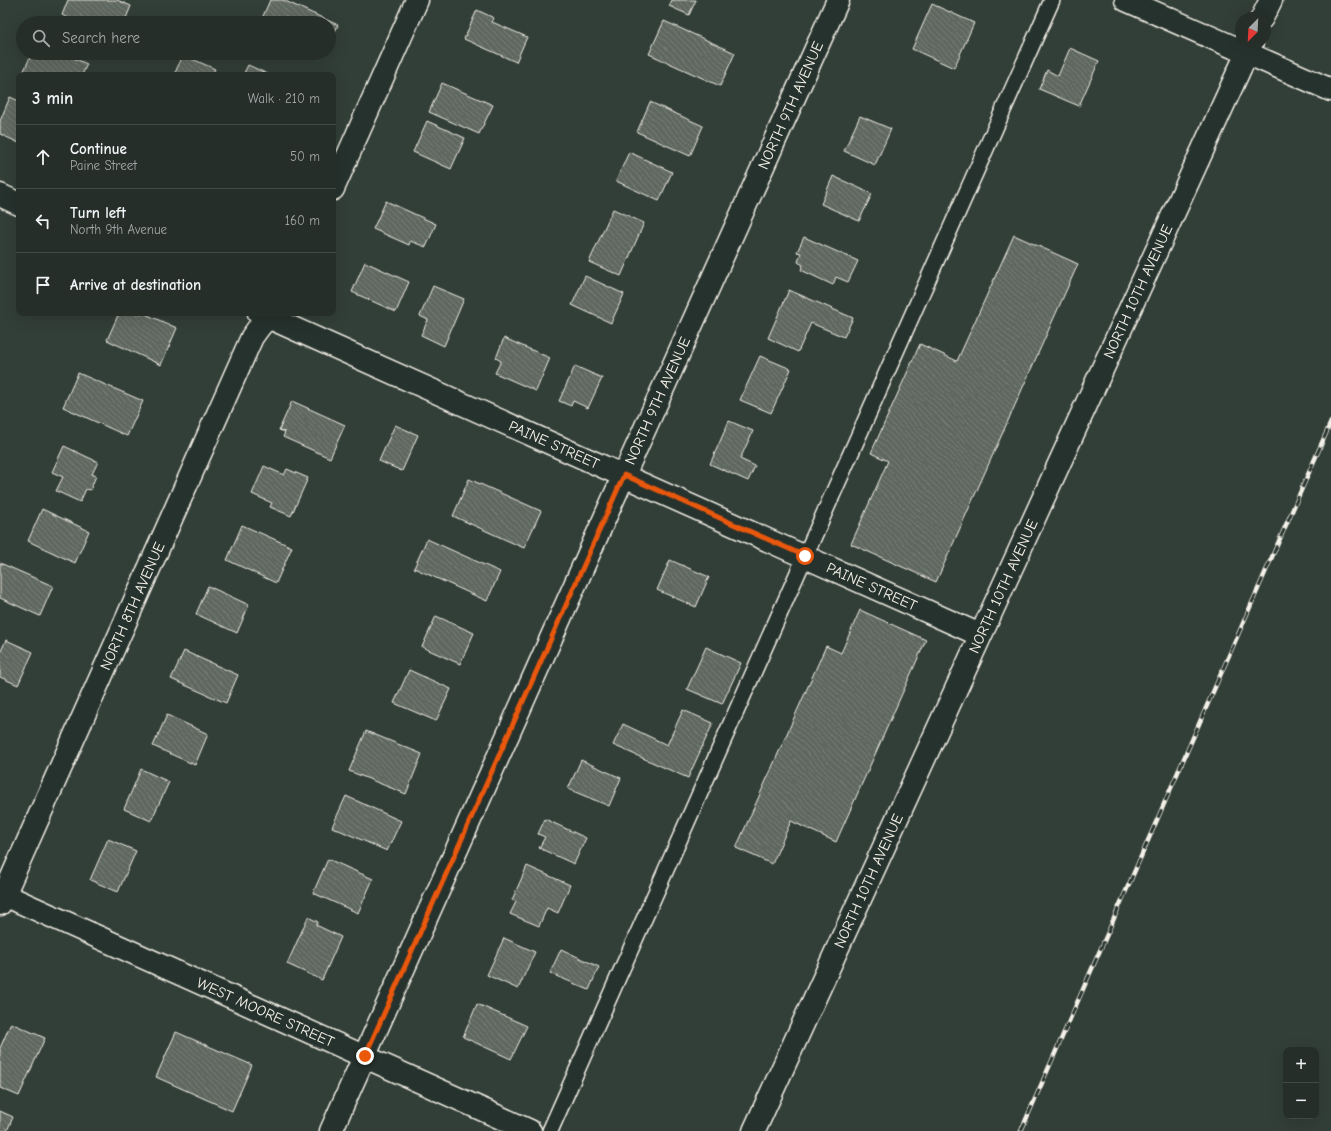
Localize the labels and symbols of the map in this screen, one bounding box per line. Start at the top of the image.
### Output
north arrow [1235,12,1271,48]
street label: NORTH 9TH AVENUE [754,38,827,172]
street label: NORTH 10TH AVENUE [1099,222,1176,362]
street label: NORTH 9TH AVENUE [621,334,694,467]
street label: PAINE STREET [506,417,602,473]
street label: NORTH 10TH AVENUE [965,516,1042,656]
street label: NORTH 8TH AVENUE [96,539,169,673]
route start [796,547,814,565]
street label: PAINE STREET [824,559,920,615]
street label: NORTH 10TH AVENUE [830,811,907,951]
street label: WEST MOORE STREET [194,973,337,1051]
route end [356,1047,374,1065]

